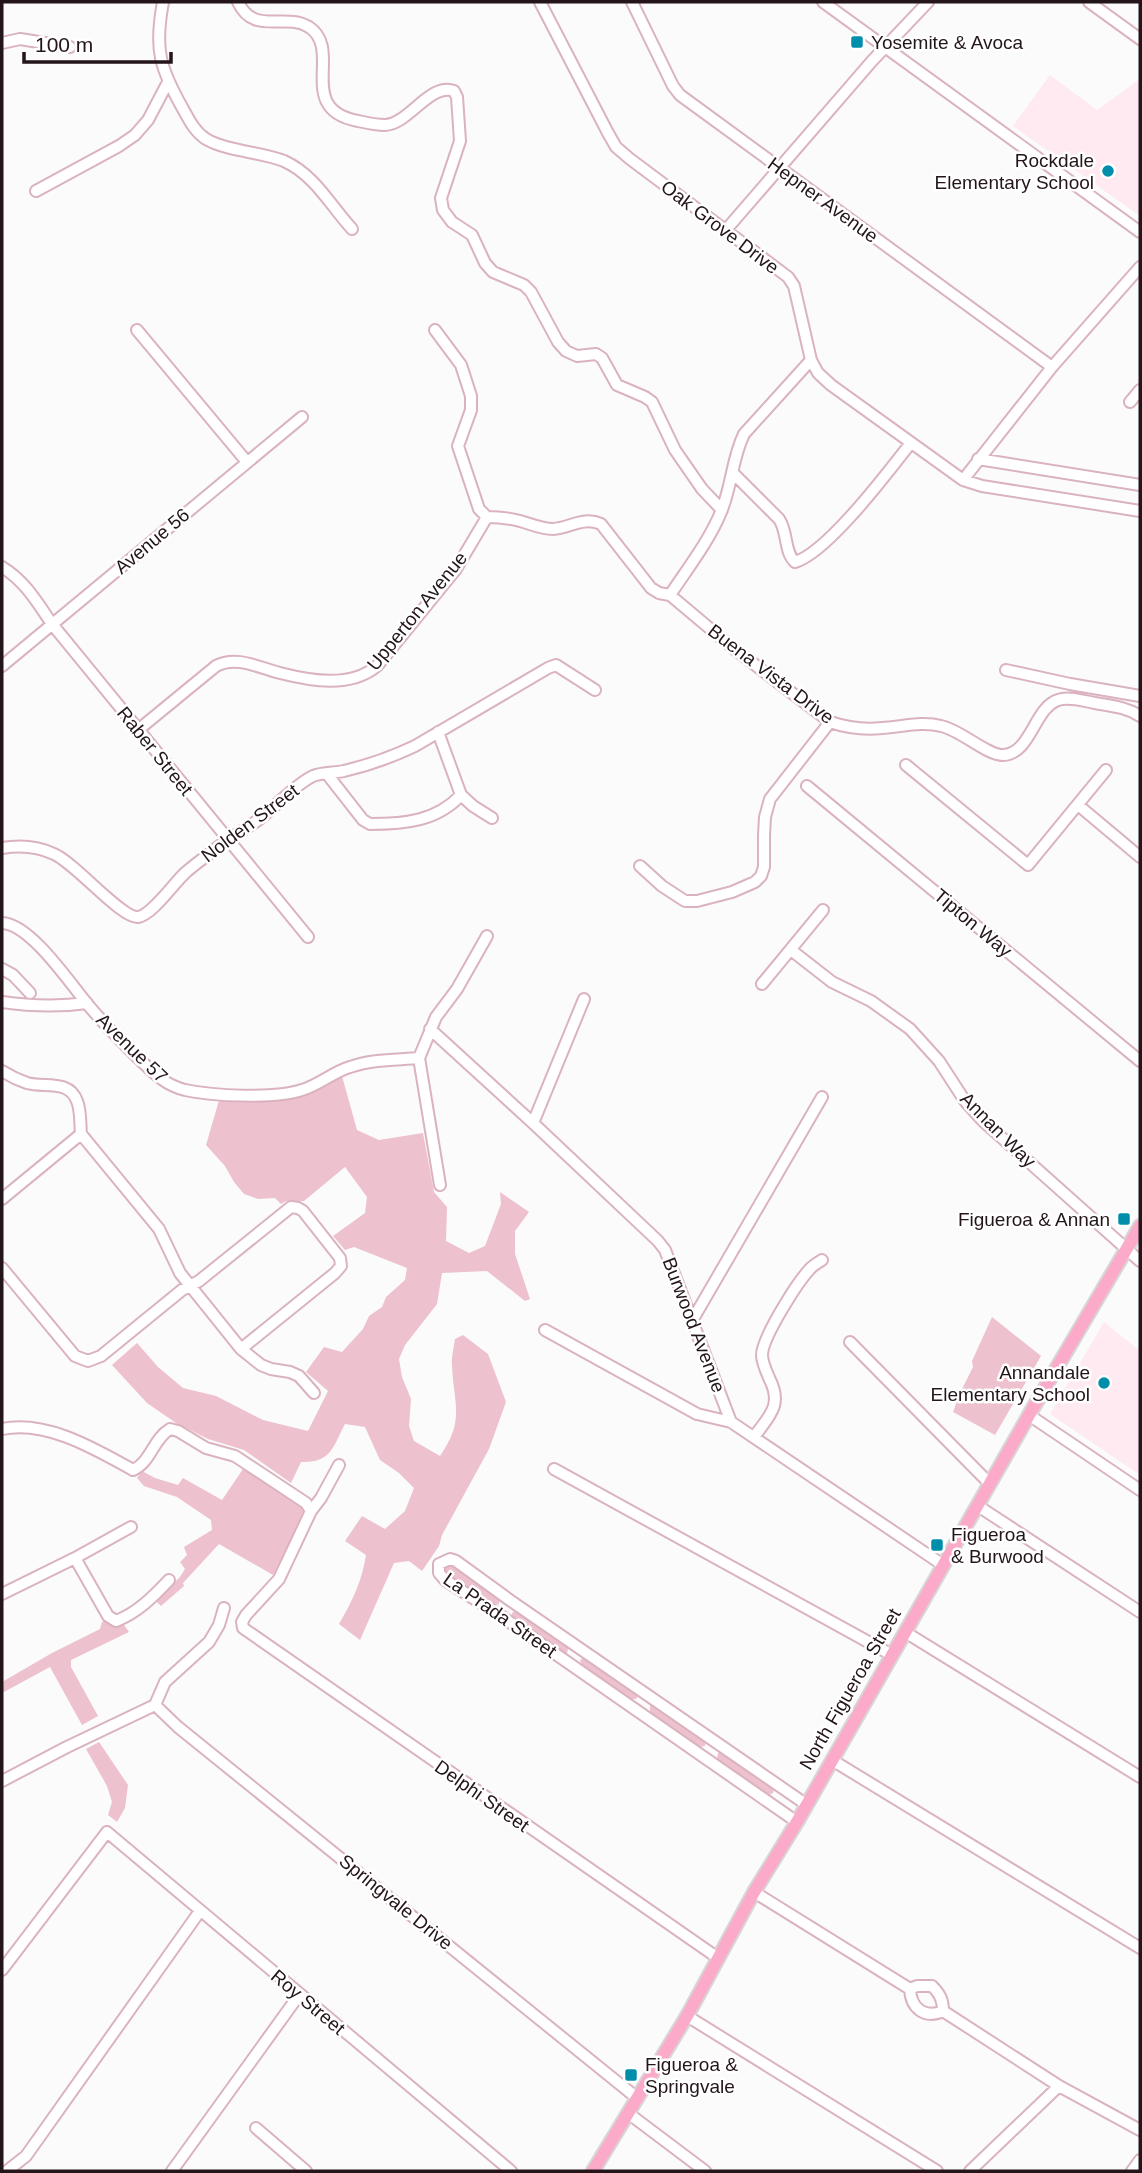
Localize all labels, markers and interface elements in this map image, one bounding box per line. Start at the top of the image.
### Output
scale bar [24,21,172,65]
place label: Yosemite & Avoca [871,32,1024,53]
text: 100 m [35,33,93,56]
marker: Yosemite & Avoca [849,34,865,50]
place label: Rockdale Elementary School [935,150,1094,193]
street label: Hepner Avenue [764,153,882,247]
marker: Rockdale Elementary School [1100,163,1116,179]
street label: Oak Grove Drive [657,176,783,278]
street label: Avenue 56 [111,504,193,578]
street label: Upperton Avenue [363,547,471,675]
street label: Buena Vista Drive [704,620,838,728]
street label: Raber Street [113,703,198,800]
street label: Nolden Street [197,779,303,866]
street label: Tipton Way [930,885,1016,962]
street label: Avenue 57 [92,1009,172,1087]
street label: Annan Way [956,1088,1040,1172]
place label: Figueroa & Annan [958,1209,1110,1230]
marker: Figueroa & Annan [1116,1211,1132,1227]
street label: Burwood Avenue [659,1254,729,1396]
place label: Annandale Elementary School [931,1362,1090,1405]
marker: Annandale Elementary School [1096,1375,1112,1391]
place label: Figueroa & Burwood [951,1524,1044,1567]
marker: Figueroa & Burwood [929,1537,945,1553]
street label: La Prada Street [439,1568,561,1662]
street label: North Figueroa Street [795,1604,905,1773]
street label: Delphi Street [431,1756,534,1837]
street label: Springvale Drive [335,1850,457,1954]
street label: Roy Street [267,1965,350,2039]
place label: Figueroa & Springvale [645,2054,738,2097]
marker: Figueroa & Springvale [623,2067,639,2083]

